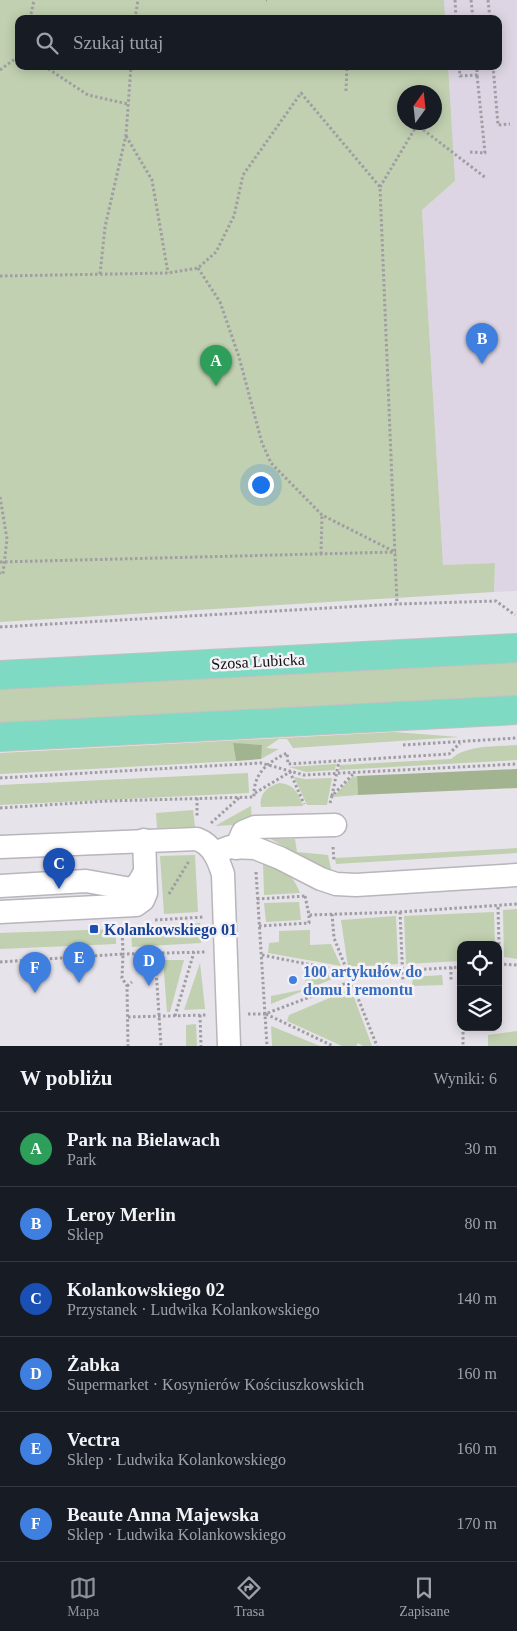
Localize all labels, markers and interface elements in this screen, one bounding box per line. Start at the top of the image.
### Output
search box [15,15,502,70]
icon: search [33,29,61,57]
text: Szukaj tutaj [73,32,163,53]
north arrow [397,85,442,130]
pin: B [466,323,498,364]
pin: A [200,345,232,386]
your location [248,472,274,498]
street label: Szosa Lubicka [211,651,305,672]
pin: C [43,848,75,889]
place label: Kolankowskiego 01 [104,921,237,939]
marker: Kolankowskiego 01 [88,923,100,935]
map controls [457,941,502,1031]
button: locate [457,941,502,986]
pin: E [63,942,95,983]
pin: D [133,945,165,986]
pin: F [19,952,51,993]
place label: 100 artykułów do domu i remontu [303,963,422,998]
marker: 100 artykułów do domu i remontu [287,974,299,986]
button: layers [457,986,502,1031]
text: W pobliżu [20,1066,112,1090]
text: Wyniki: 6 [434,1070,497,1087]
text: Park na Bielawach [67,1129,220,1150]
text: A [30,1140,42,1157]
text: 30 m [465,1140,497,1157]
text: Park [67,1151,96,1168]
text: Leroy Merlin [67,1204,176,1225]
text: B [31,1215,41,1232]
text: 80 m [465,1215,497,1232]
text: Sklep [67,1226,103,1243]
text: Kolankowskiego 02 [67,1279,225,1300]
text: C [30,1290,42,1307]
text: 140 m [457,1290,497,1307]
text: Przystanek · Ludwika Kolankowskiego [67,1301,320,1318]
text: Żabka [67,1354,120,1375]
text: D [30,1365,42,1382]
text: 160 m [457,1365,497,1382]
text: Supermarket · Kosynierów Kościuszkowskich [67,1376,364,1393]
text: Vectra [67,1429,120,1450]
text: E [31,1440,41,1457]
text: 160 m [457,1440,497,1457]
text: Sklep · Ludwika Kolankowskiego [67,1451,286,1468]
text: Beaute Anna Majewska [67,1504,259,1525]
text: F [31,1515,41,1532]
text: 170 m [457,1515,497,1532]
text: Sklep · Ludwika Kolankowskiego [67,1526,286,1543]
tab: Mapa [67,1574,99,1620]
tab: Trasa [234,1574,264,1620]
tab: Zapisane [399,1574,450,1620]

